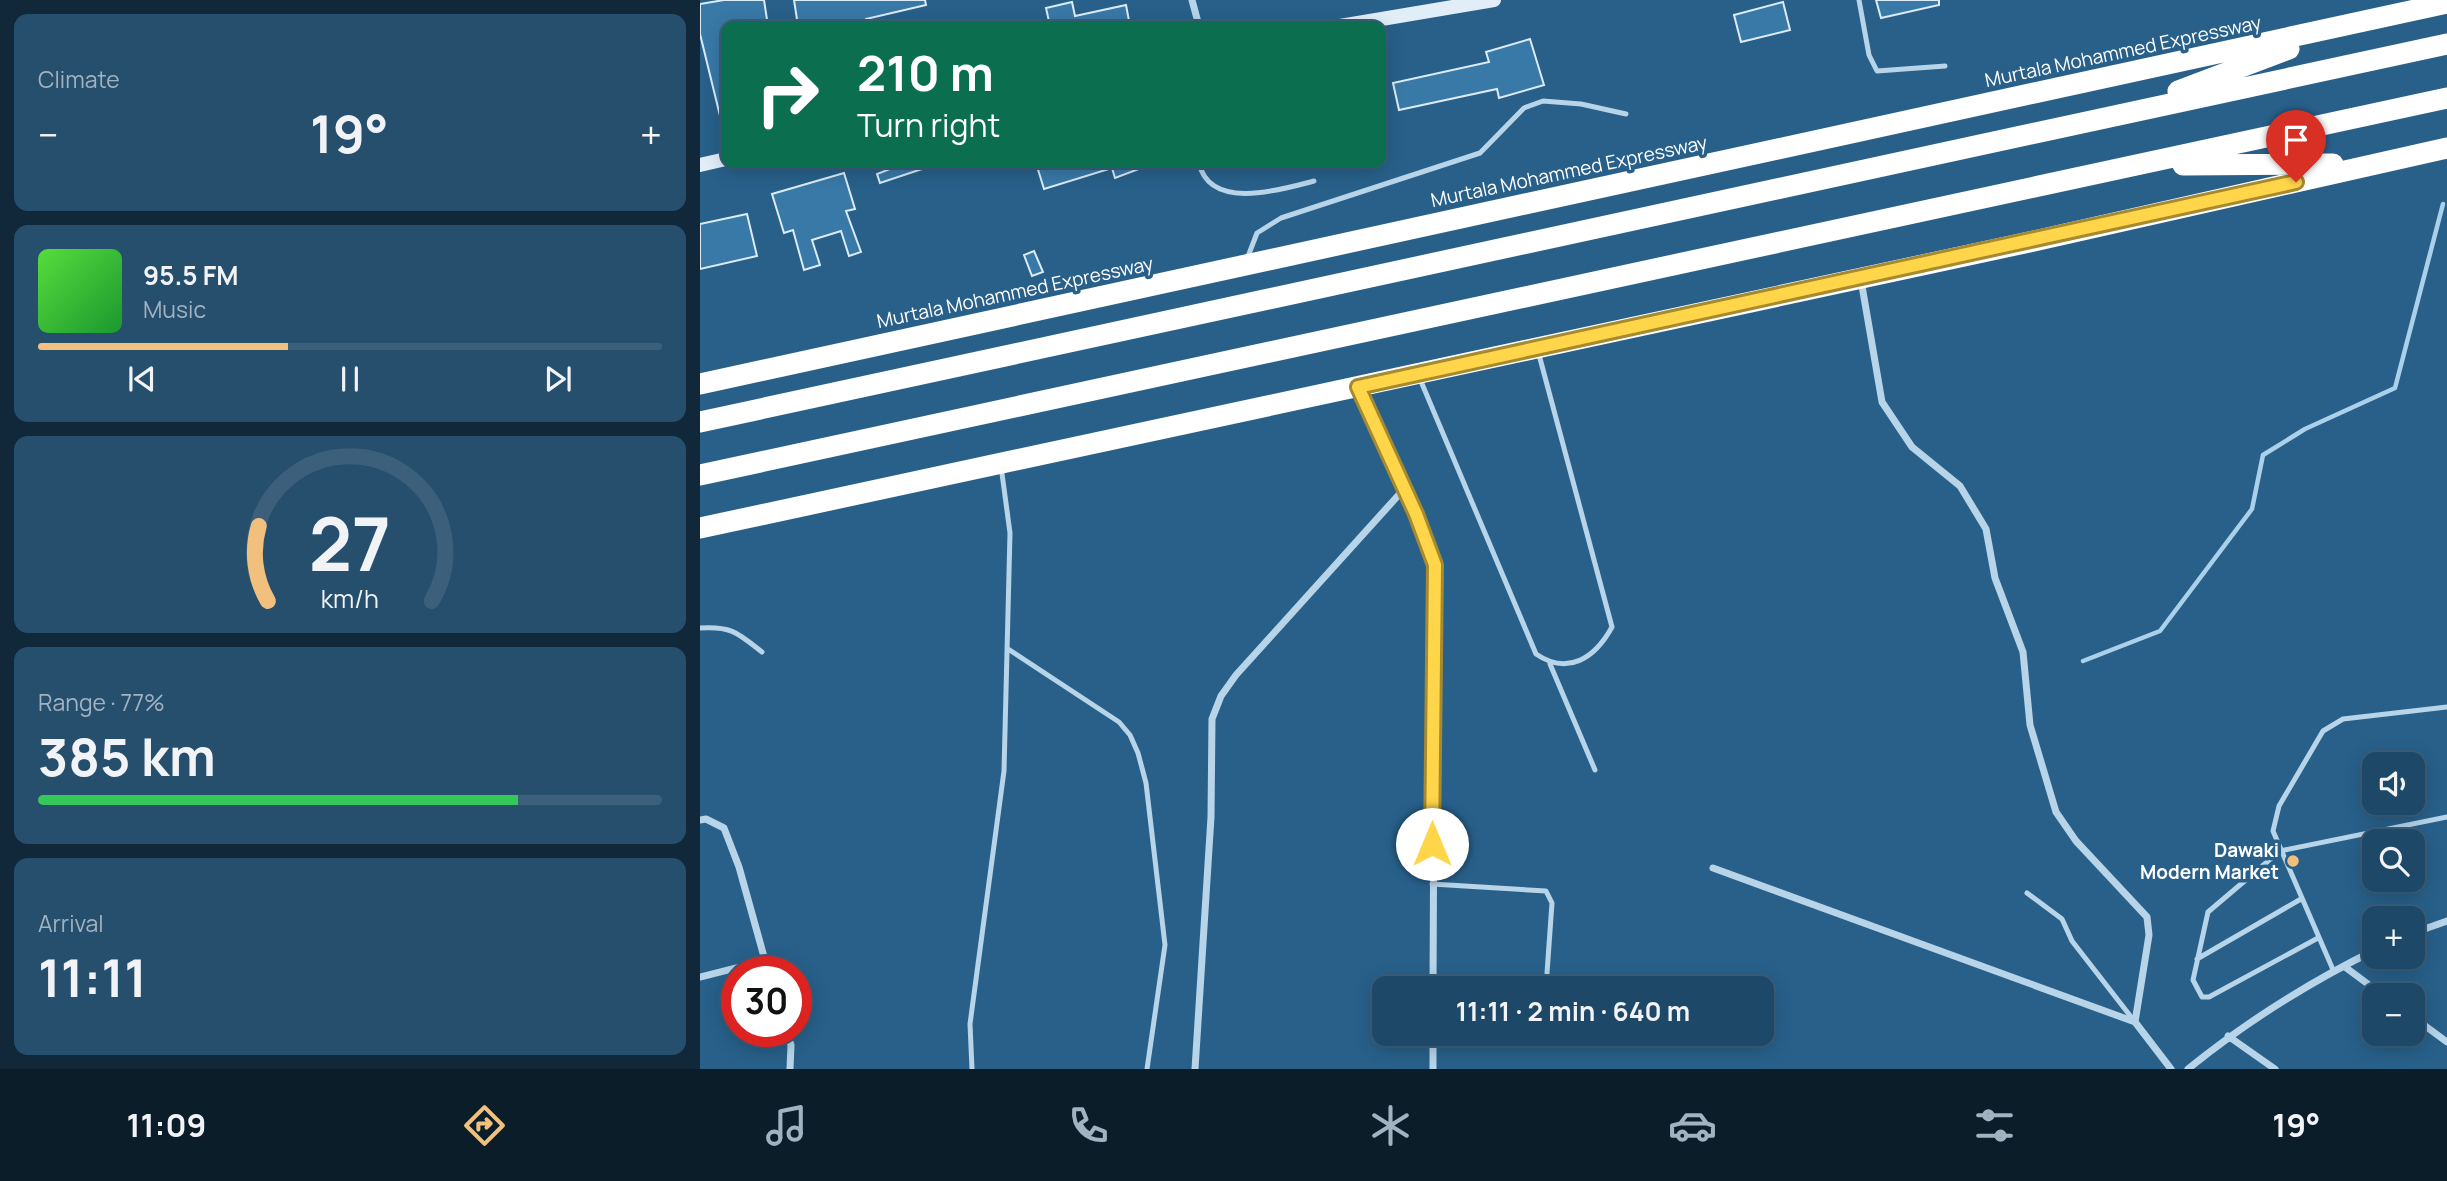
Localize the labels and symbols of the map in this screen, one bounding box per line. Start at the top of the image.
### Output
street label: Murtala Mohammed Expressway [1982,9,2264,93]
pin [2266,110,2326,182]
street label: Murtala Mohammed Expressway [1428,129,1710,213]
street label: Murtala Mohammed Expressway [874,250,1156,334]
position arrow [1395,807,1469,881]
place label: Dawaki Modern Market [2140,837,2279,885]
marker: Dawaki Modern Market [2285,853,2301,869]
speed limit sign: 30 [721,956,812,1047]

